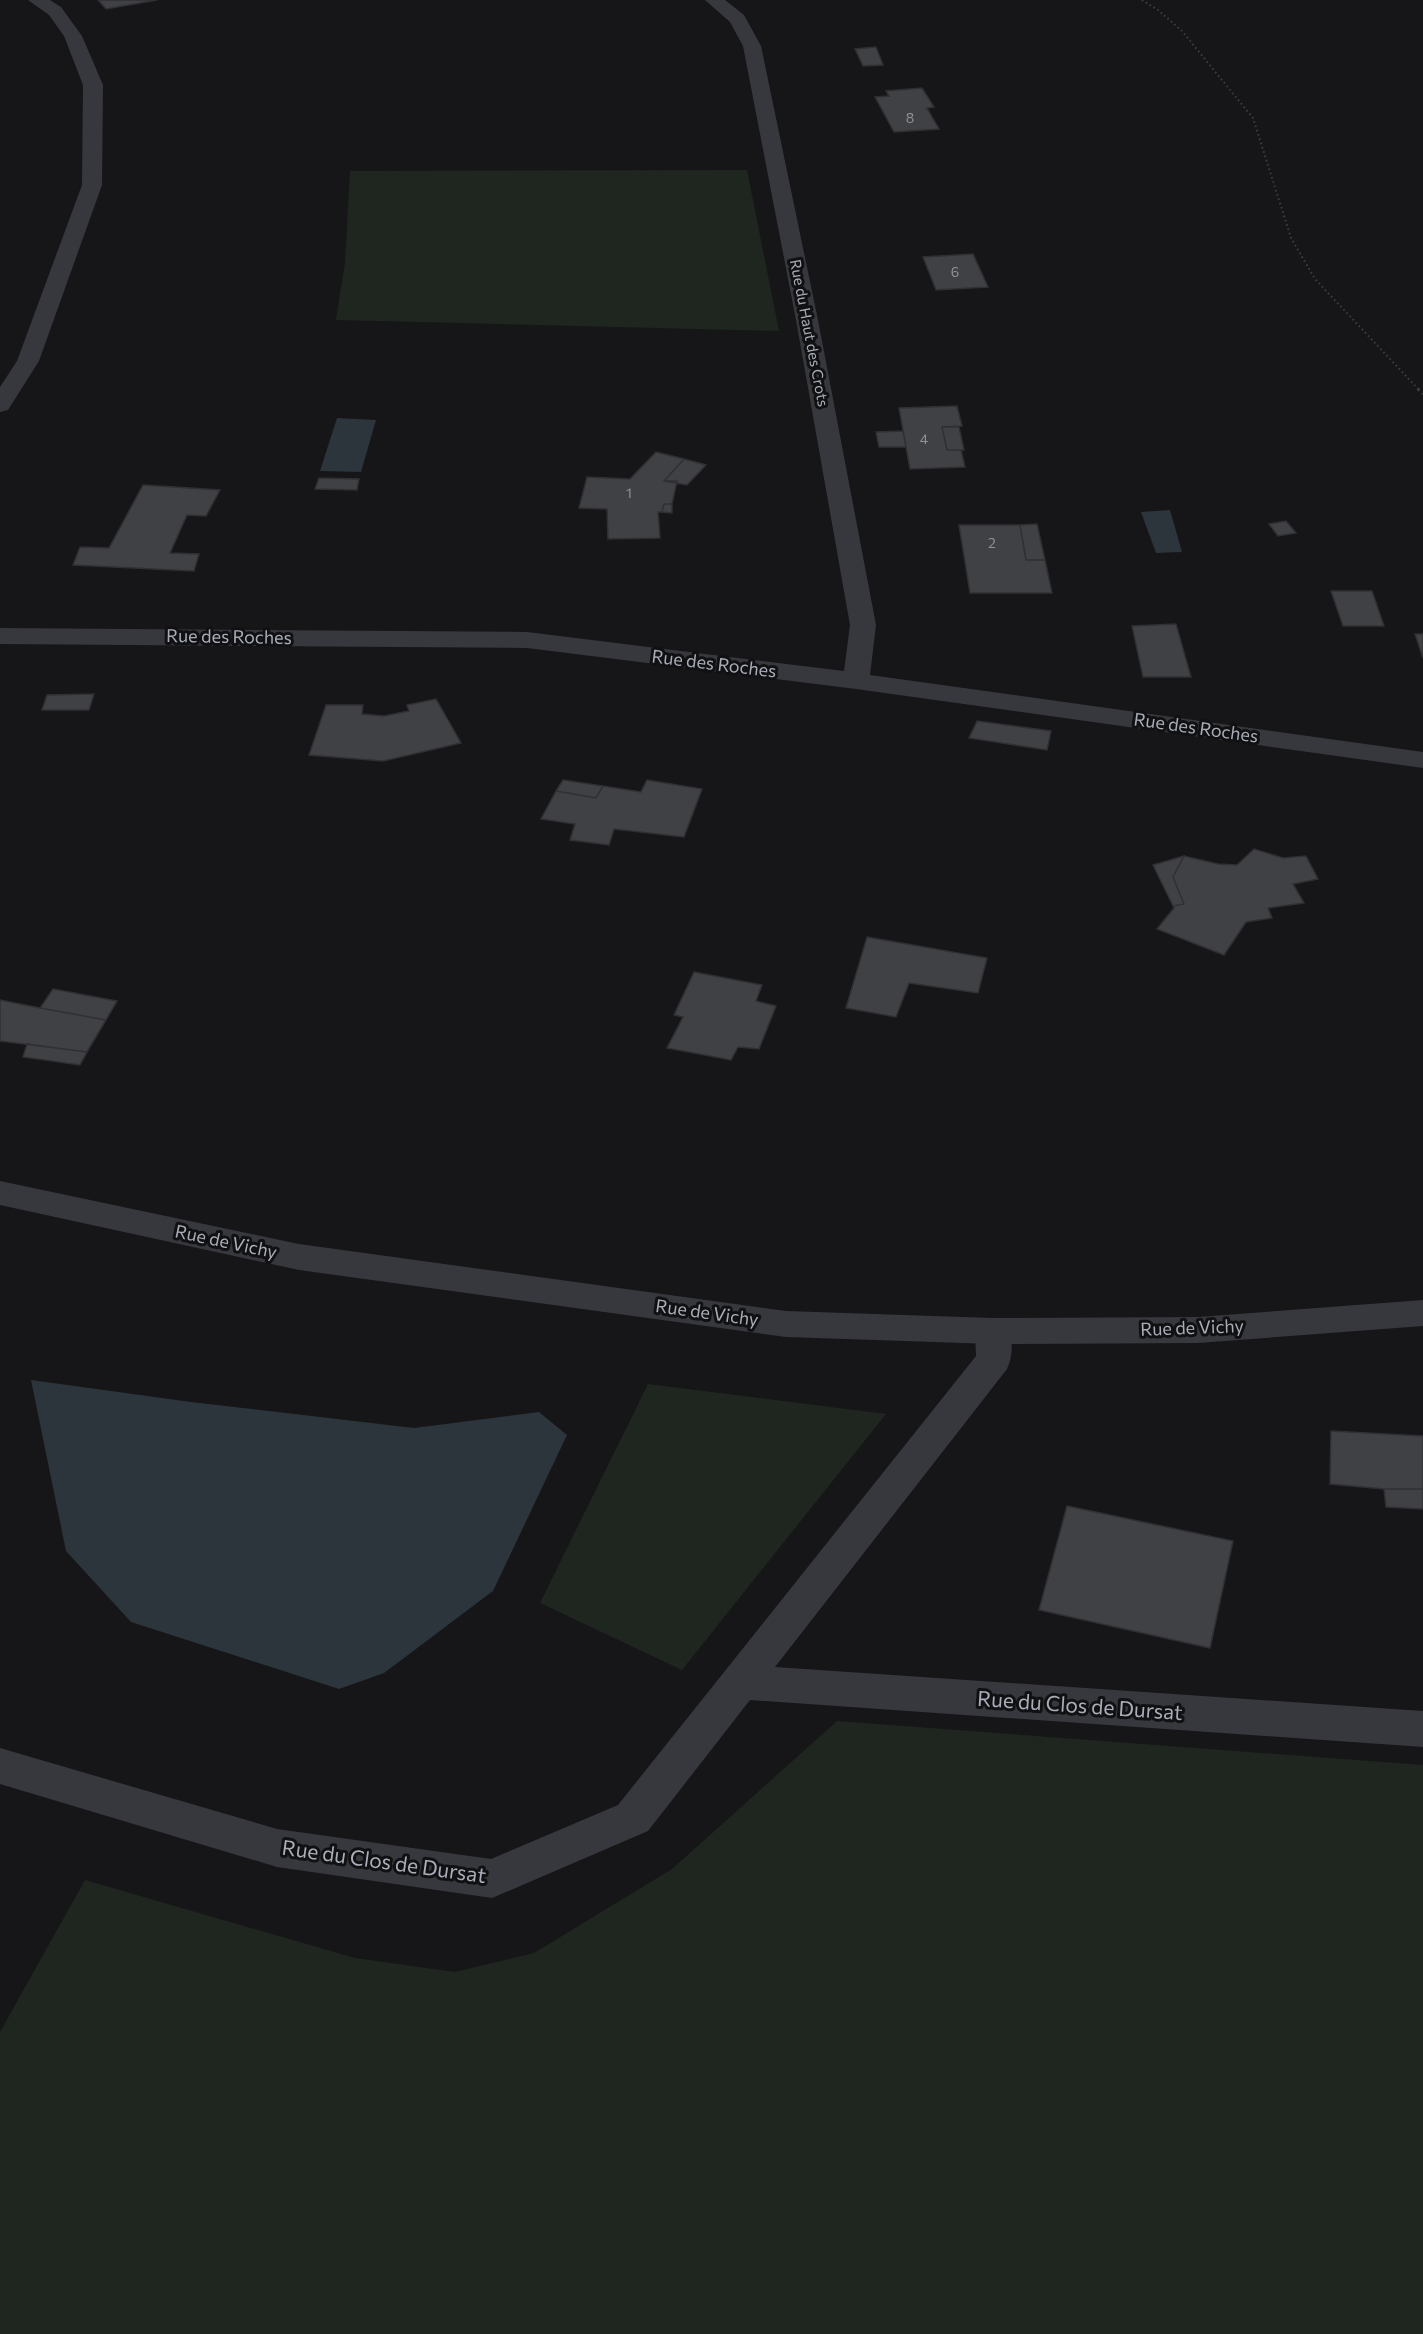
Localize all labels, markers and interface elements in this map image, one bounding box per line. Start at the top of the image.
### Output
house number: 8 [906,109,914,126]
street label: Rue du Haut des Crots [787,258,833,408]
house number: 6 [951,263,959,280]
house number: 4 [920,430,929,447]
house number: 1 [626,484,632,501]
house number: 2 [988,534,996,551]
street label: Rue des Roches [166,624,292,648]
street label: Rue des Roches [650,644,778,682]
street label: Rue des Roches [1132,707,1260,747]
street label: Rue de Vichy [173,1219,279,1263]
street label: Rue de Vichy [654,1294,760,1330]
street label: Rue de Vichy [1140,1314,1244,1340]
street label: Rue du Clos de Dursat [977,1685,1184,1724]
street label: Rue du Clos de Dursat [281,1834,488,1887]

